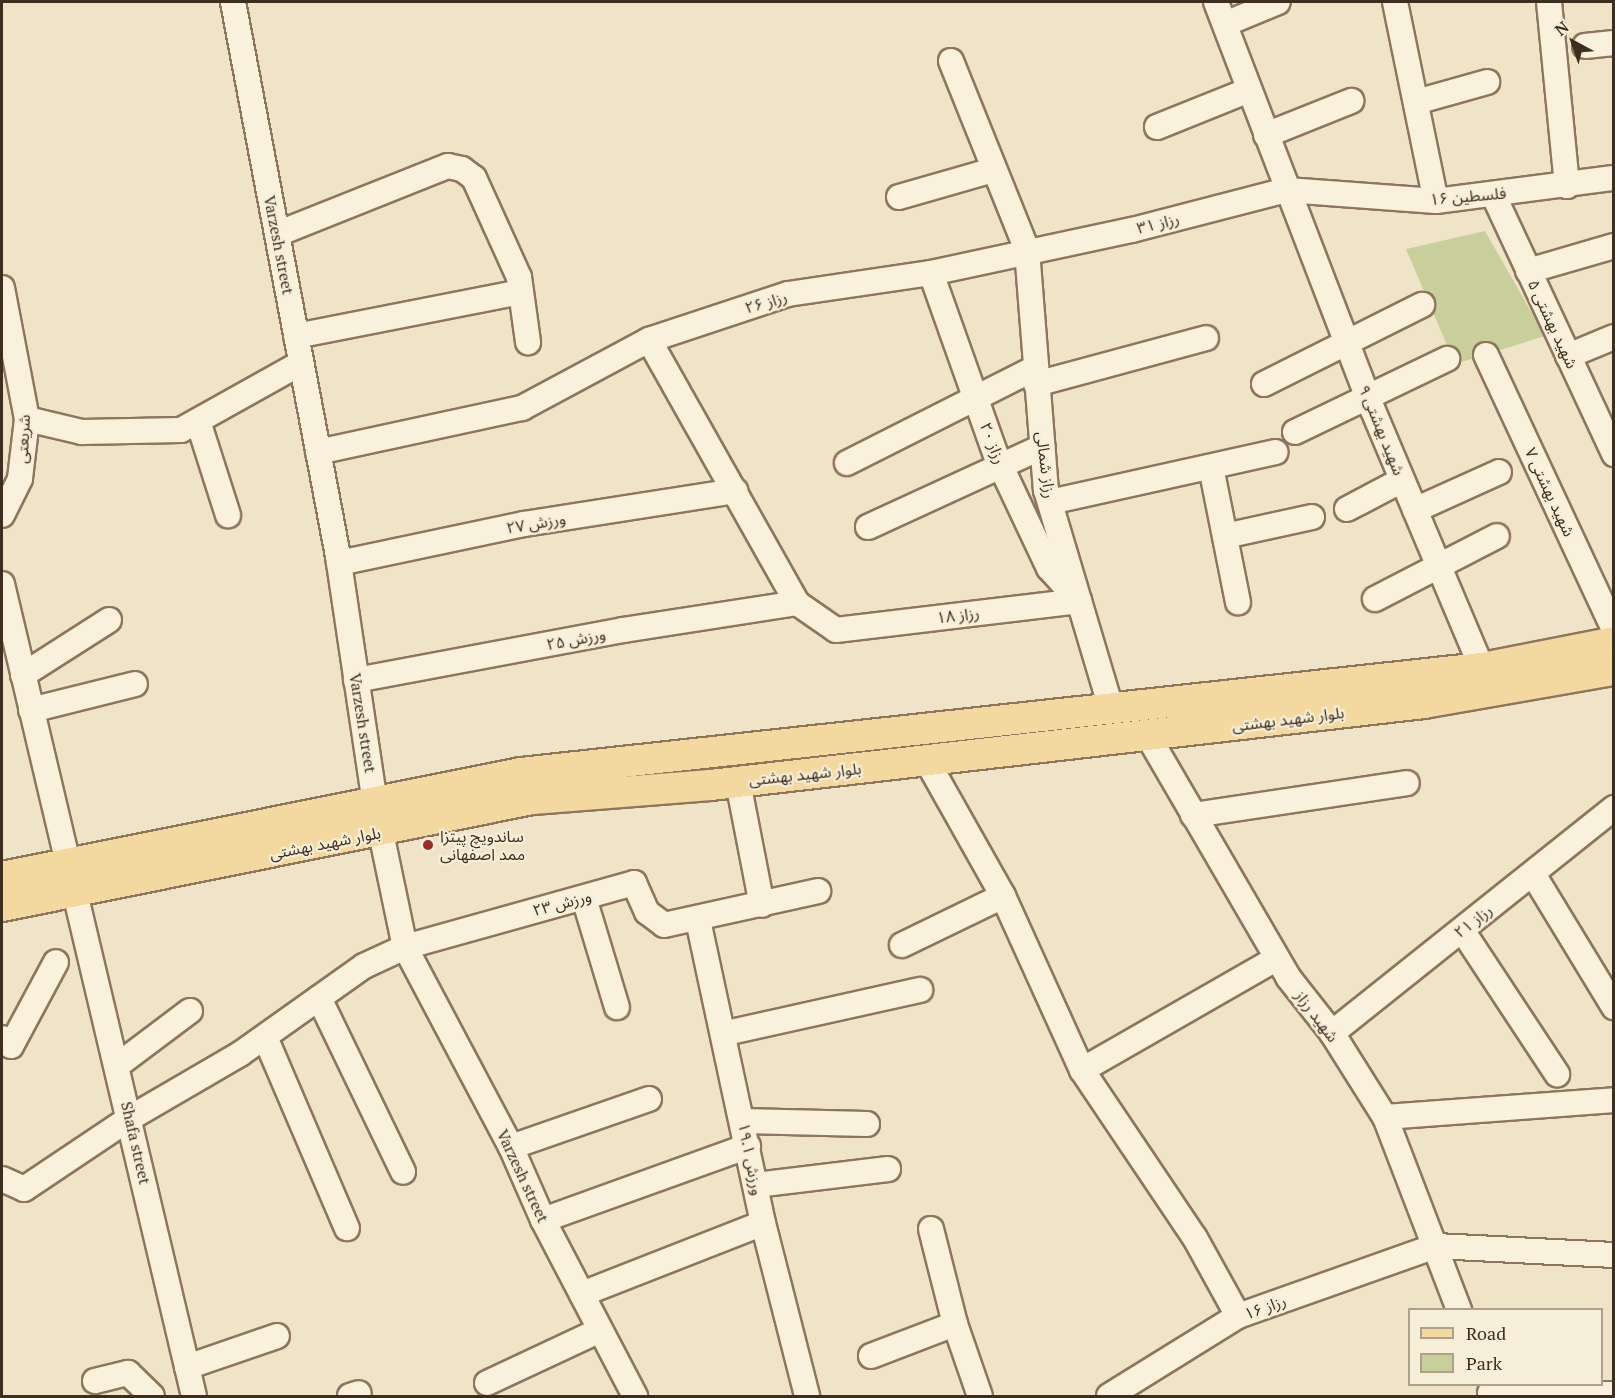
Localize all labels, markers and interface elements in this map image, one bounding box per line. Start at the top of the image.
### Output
north arrow [1543,12,1603,72]
text: N [1550,16,1573,41]
street label: فلسطین ۱۶ [1429,183,1507,209]
street label: Varzesh street [260,194,298,296]
street label: رزاز ۳۱ [1135,208,1181,238]
street label: شهید بهشتی ۵ [1524,277,1582,371]
street label: رزاز ۲۶ [743,287,789,317]
street label: شهید بهشتی ۹ [1355,382,1409,478]
street label: شریعتی [12,414,34,464]
street label: رزاز ۲۰ [976,419,1010,467]
street label: رزاز شمالی [1032,430,1060,500]
street label: شهید بهشتی ۷ [1521,445,1579,539]
street label: ورزش ۲۷ [505,508,567,538]
street label: رزاز ۱۸ [935,603,981,627]
street label: ورزش ۲۵ [545,624,607,654]
street label: Varzesh street [346,672,380,774]
street label: بلوار شهید بهشتی [1231,703,1345,735]
street label: بلوار شهید بهشتی [748,759,862,789]
street label: بلوار شهید بهشتی [268,823,382,863]
place label: ساندویچ پیتزا ممد اصفهانی [440,826,525,864]
marker: ساندویچ پیتزا ممد اصفهانی [421,838,435,852]
street label: ورزش ۲۳ [531,886,593,920]
street label: رزاز ۲۱ [1450,900,1496,942]
street label: شهید رزاز [1291,986,1343,1046]
street label: Shafa street [117,1100,155,1186]
street label: ورزش ۱۹.۱ [735,1121,767,1197]
street label: Varzesh street [493,1126,553,1226]
street label: رزاز ۱۶ [1241,1291,1289,1323]
legend [1408,1308,1603,1386]
text: Road [1466,1321,1506,1345]
text: Park [1466,1351,1502,1375]

